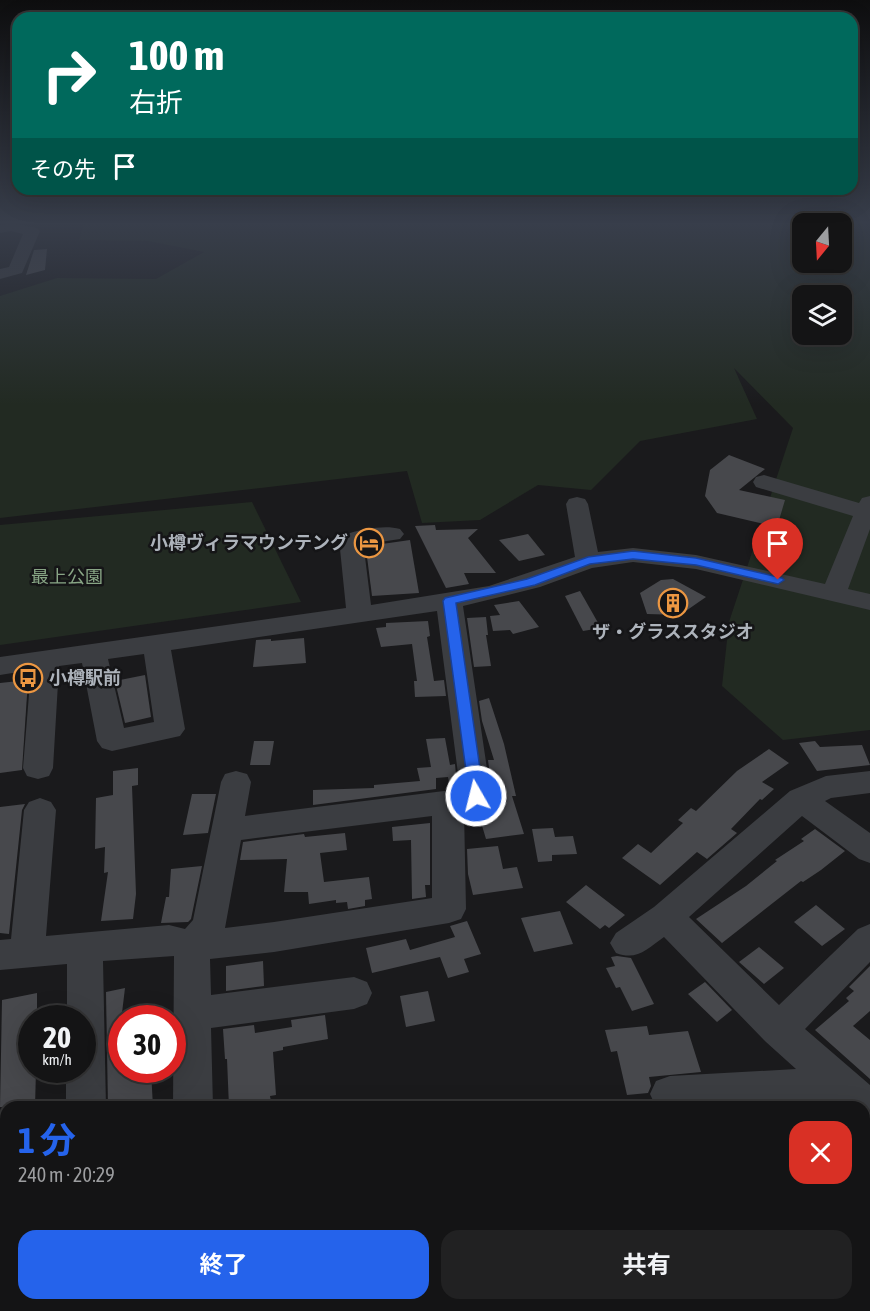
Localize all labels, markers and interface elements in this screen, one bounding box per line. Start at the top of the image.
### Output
text: 100 m [129,31,224,79]
icon: right [30,36,108,114]
text: 右折 [129,87,183,118]
icon: arrive [108,150,141,183]
text: その先 [30,156,96,182]
north arrow [792,213,852,273]
map controls [792,213,852,345]
button: layers [792,285,852,345]
pin [752,518,803,580]
hotel icon: 小樽ヴィラマウンテング [353,527,385,559]
icon: arrive [761,527,794,560]
place label: 小樽ヴィラマウンテング [150,532,348,553]
park label: 最上公園 [31,566,103,587]
building icon: ザ・グラススタジオ [657,587,689,619]
place label: ザ・グラススタジオ [592,621,754,642]
bus stop icon: 小樽駅前 [12,662,44,694]
place label: 小樽駅前 [49,667,121,688]
position arrow [444,764,508,828]
speed limit sign: 30 [108,1005,186,1083]
text: 20 [43,1020,71,1054]
text: km/h [42,1051,72,1068]
text: 1 分 [18,1119,76,1161]
button: close [789,1121,852,1184]
text: 240 m · 20:29 [18,1163,115,1186]
button: 終了 [18,1230,429,1299]
button: 共有 [441,1230,852,1299]

